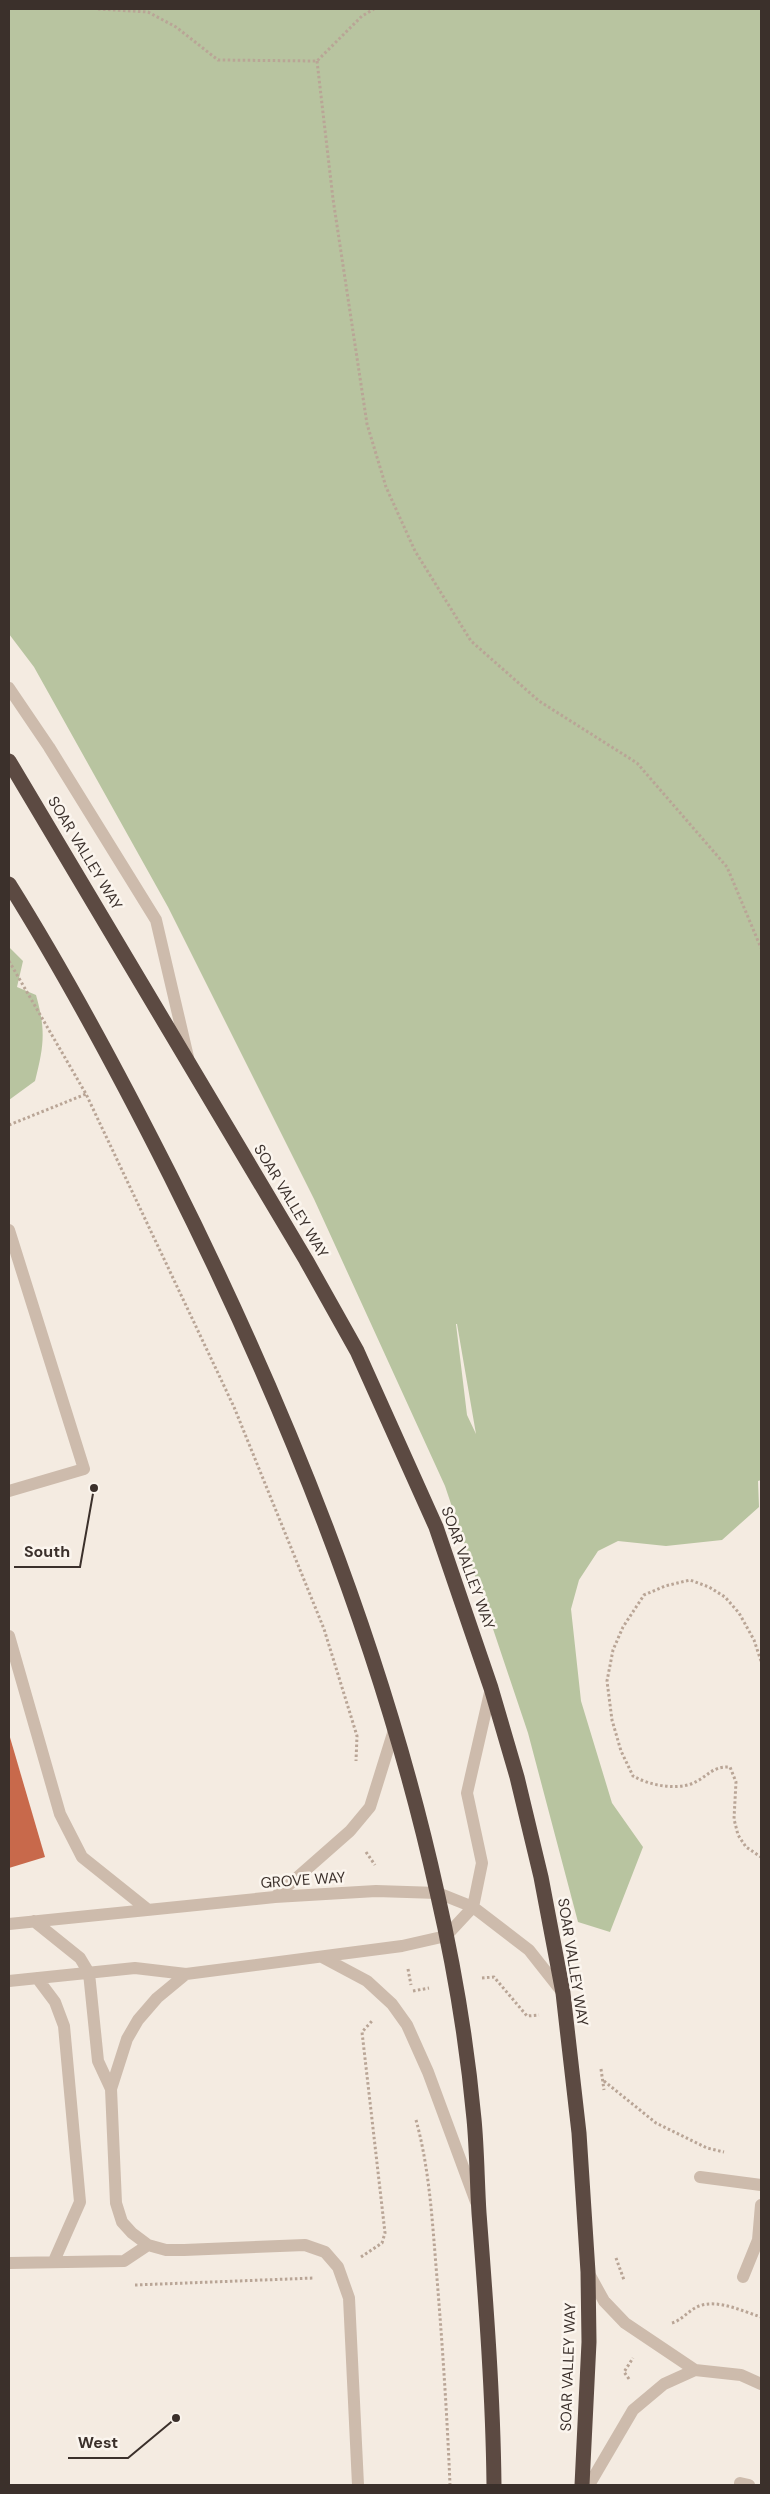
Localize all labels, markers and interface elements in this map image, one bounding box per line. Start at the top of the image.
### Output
street label: SOAR VALLEY WAY [43,793,127,914]
street label: SOAR VALLEY WAY [249,1141,333,1262]
street label: SOAR VALLEY WAY [437,1504,500,1632]
callout: South [14,1536,80,1567]
text: South [24,1541,70,1562]
street label: GROVE WAY [260,1867,346,1893]
street label: SOAR VALLEY WAY [553,1897,593,2028]
street label: SOAR VALLEY WAY [556,2302,580,2432]
callout: West [68,2427,128,2458]
text: West [78,2432,118,2453]

